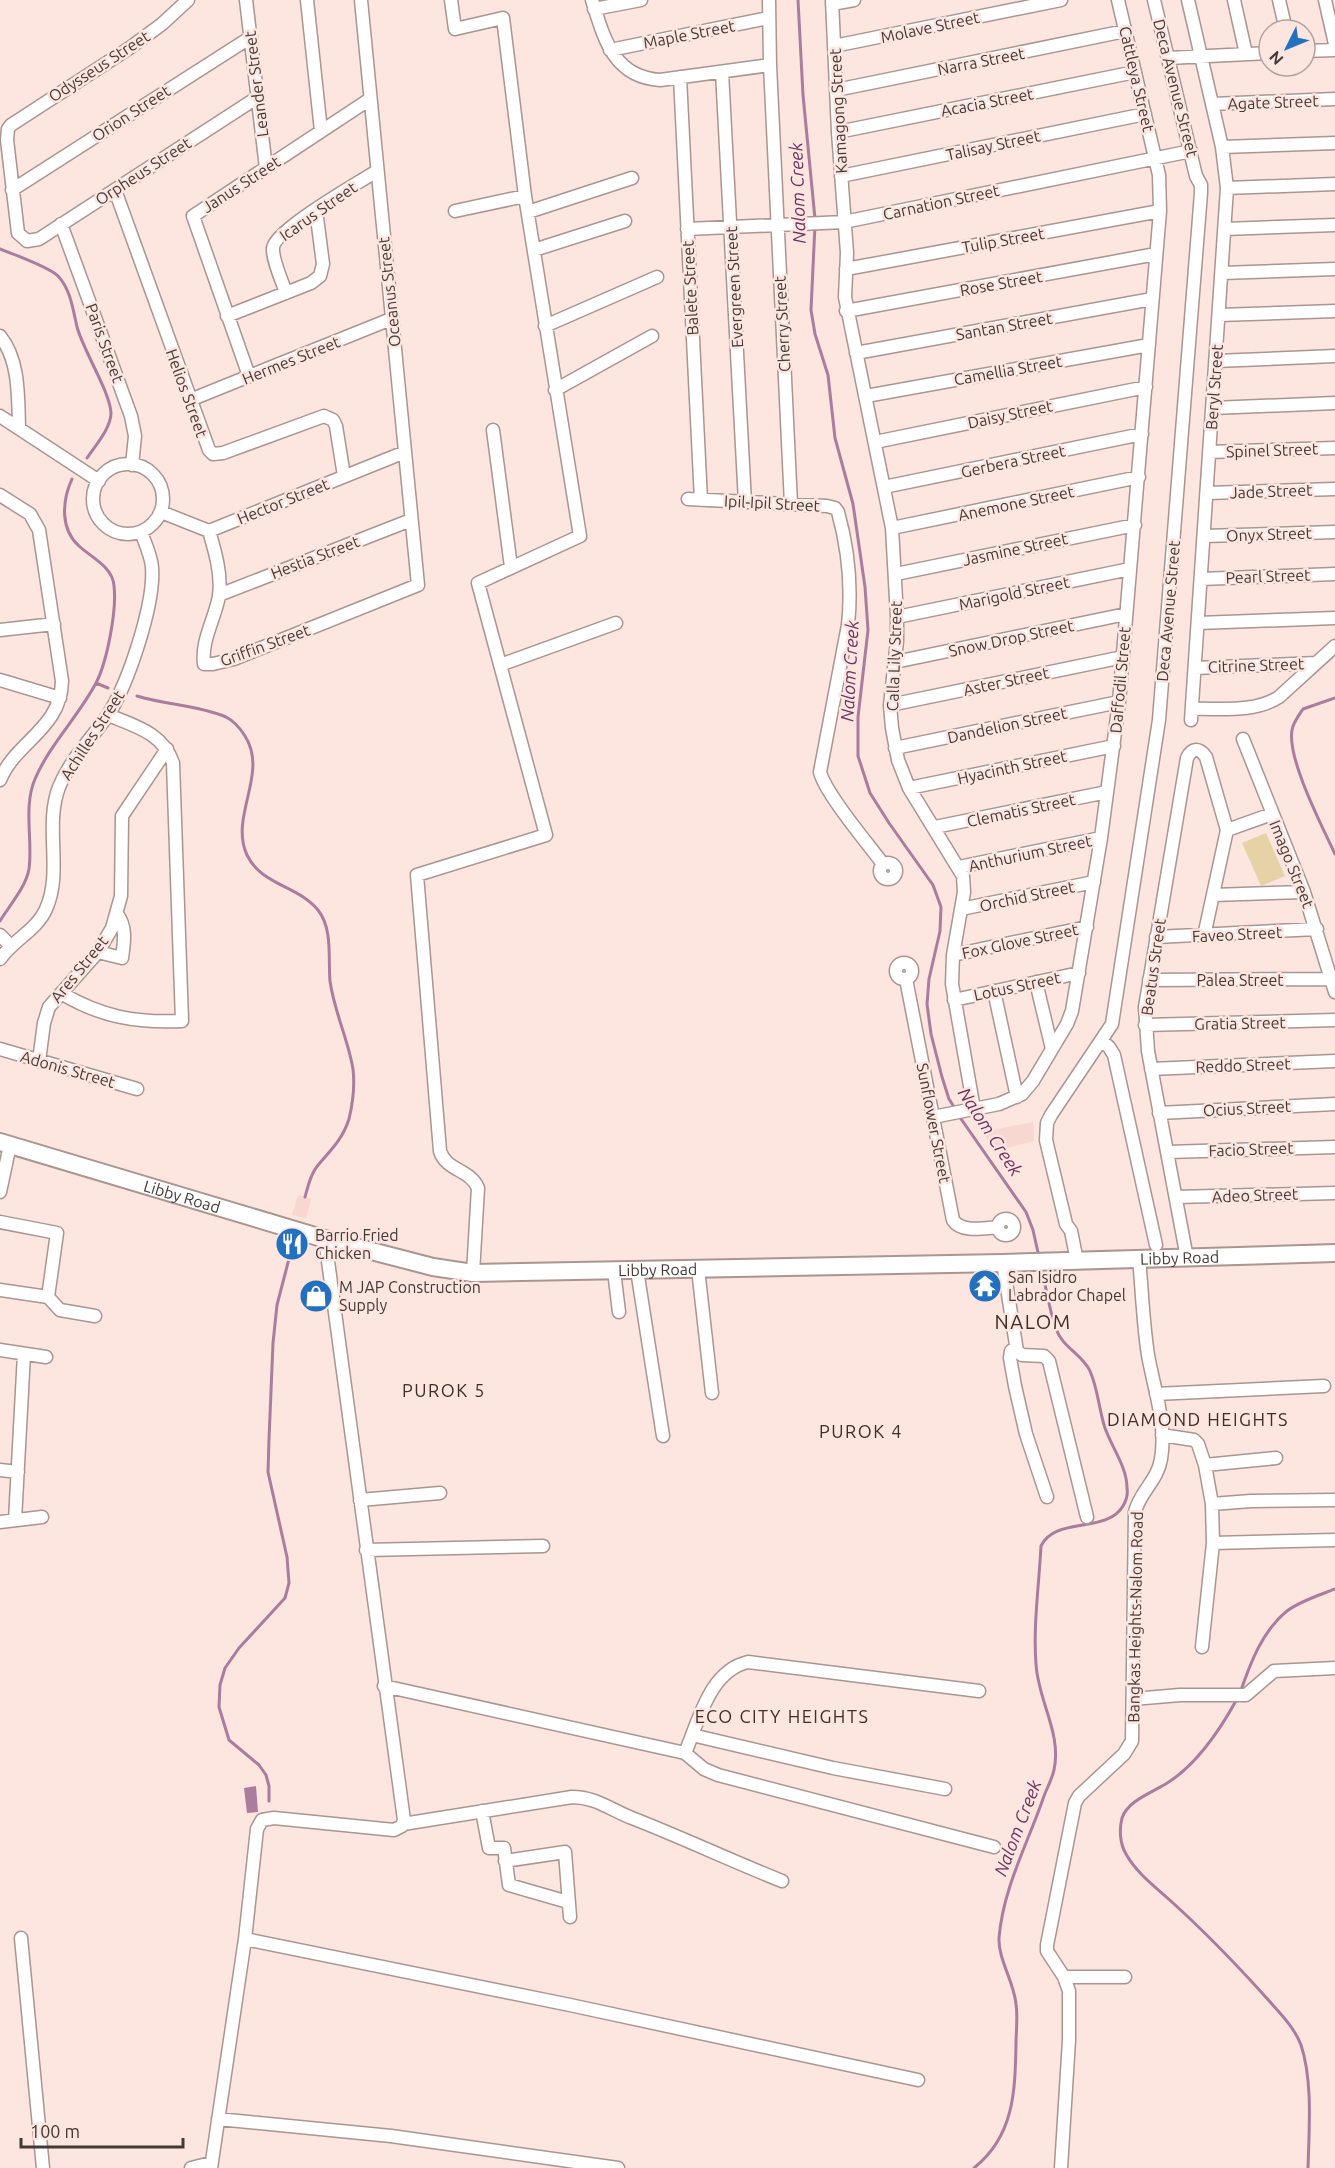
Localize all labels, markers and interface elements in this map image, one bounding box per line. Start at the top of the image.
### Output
street label: Molave Street [879,8,982,46]
street label: Maple Street [642,16,737,52]
street label: Deca Avenue Street [1150,17,1202,160]
north arrow [1257,18,1317,78]
street label: Cattleya Street [1116,24,1158,134]
street label: Odysseus Street [45,26,153,105]
street label: Leander Street [240,29,271,138]
street label: Narra Street [936,44,1027,78]
street label: Kamagong Street [826,47,850,174]
text: N [1265,48,1287,69]
street label: Orion Street [89,81,174,145]
street label: Acacia Street [939,84,1035,120]
street label: Agate Street [1227,91,1320,113]
street label: Talisay Street [944,126,1042,164]
street label: Orpheus Street [92,133,195,209]
water label: Nalom Creek [785,141,809,244]
street label: Janus Street [199,152,284,216]
street label: Icarus Street [276,177,361,244]
street label: Carnation Street [881,181,1002,223]
street label: Tulip Street [960,224,1046,256]
street label: Evergreen Street [722,225,746,348]
street label: Oceanus Street [374,235,404,348]
street label: Balete Street [678,239,701,336]
street label: Rose Street [958,267,1044,299]
street label: Cherry Street [770,275,794,373]
street label: Paris Street [82,301,128,386]
street label: Santan Street [954,309,1054,343]
street label: Hermes Street [239,332,343,388]
street label: Beryl Street [1202,343,1226,430]
street label: Helios Street [163,346,212,440]
street label: Camellia Street [953,352,1064,388]
street label: Daisy Street [966,396,1055,432]
street label: Spinel Street [1226,439,1319,461]
street label: Gerbera Street [959,441,1068,481]
street label: Hector Street [234,474,332,528]
street label: Jade Street [1229,481,1313,501]
street label: Anemone Street [956,482,1076,524]
street label: Ipil-Ipil Street [724,491,821,515]
street label: Onyx Street [1226,523,1313,544]
street label: Jasmine Street [961,529,1070,569]
street label: Hestia Street [268,532,363,582]
street label: Deca Avenue Street [1153,539,1183,682]
street label: Pearl Street [1225,565,1311,586]
street label: Marigold Street [957,572,1072,614]
street label: Calla Lily Street [883,600,905,712]
street label: Snow Drop Street [947,616,1076,660]
water label: Nalom Creek [836,619,862,722]
street label: Griffin Street [218,620,313,670]
street label: Daffodil Street [1106,625,1134,734]
street label: Citrine Street [1208,654,1305,676]
street label: Aster Street [962,663,1051,699]
street label: Achilles Street [56,686,128,783]
street label: Dandelion Street [946,703,1069,746]
street label: Hyacinth Street [956,746,1069,787]
street label: Clematis Street [965,790,1078,830]
street label: Imago Street [1266,818,1318,911]
street label: Anthurium Street [967,831,1094,875]
street label: Orchid Street [978,877,1077,915]
street label: Beatus Street [1137,917,1169,1017]
street label: Fox Glove Street [960,920,1080,962]
street label: Faveo Street [1191,923,1283,945]
street label: Ares Street [47,931,112,1006]
street label: Lotus Street [972,968,1063,1004]
street label: Palea Street [1196,971,1284,989]
street label: Gratia Street [1194,1013,1287,1033]
street label: Adonis Street [19,1047,118,1091]
street label: Reddo Street [1195,1054,1292,1076]
street label: Sunflower Street [914,1061,955,1185]
water label: Nalom Creek [955,1083,1027,1180]
street label: Ocius Street [1203,1097,1292,1119]
street label: Facio Street [1208,1138,1295,1159]
street label: Libby Road [142,1176,223,1216]
street label: Adeo Street [1212,1184,1299,1206]
restaurant icon: Barrio Fried Chicken [274,1226,310,1262]
place label: Barrio Fried Chicken [315,1226,399,1262]
street label: Libby Road [1140,1247,1219,1268]
street label: Libby Road [618,1260,697,1279]
temple icon: San Isidro Labrador Chapel [967,1268,1003,1304]
place label: San Isidro Labrador Chapel [1008,1268,1126,1304]
shop icon: M JAP Construction Supply [298,1278,334,1314]
place label: M JAP Construction Supply [339,1278,481,1314]
district label: NALOM [994,1310,1072,1333]
district label: PUROK 5 [402,1380,486,1400]
district label: DIAMOND HEIGHTS [1107,1409,1289,1429]
district label: PUROK 4 [819,1421,903,1441]
street label: Bangkas Heights-Nalom Road [1124,1511,1146,1723]
district label: ECO CITY HEIGHTS [695,1706,869,1726]
water label: Nalom Creek [990,1776,1045,1879]
scale bar [21,2111,183,2149]
text: 100 m [30,2121,80,2141]

